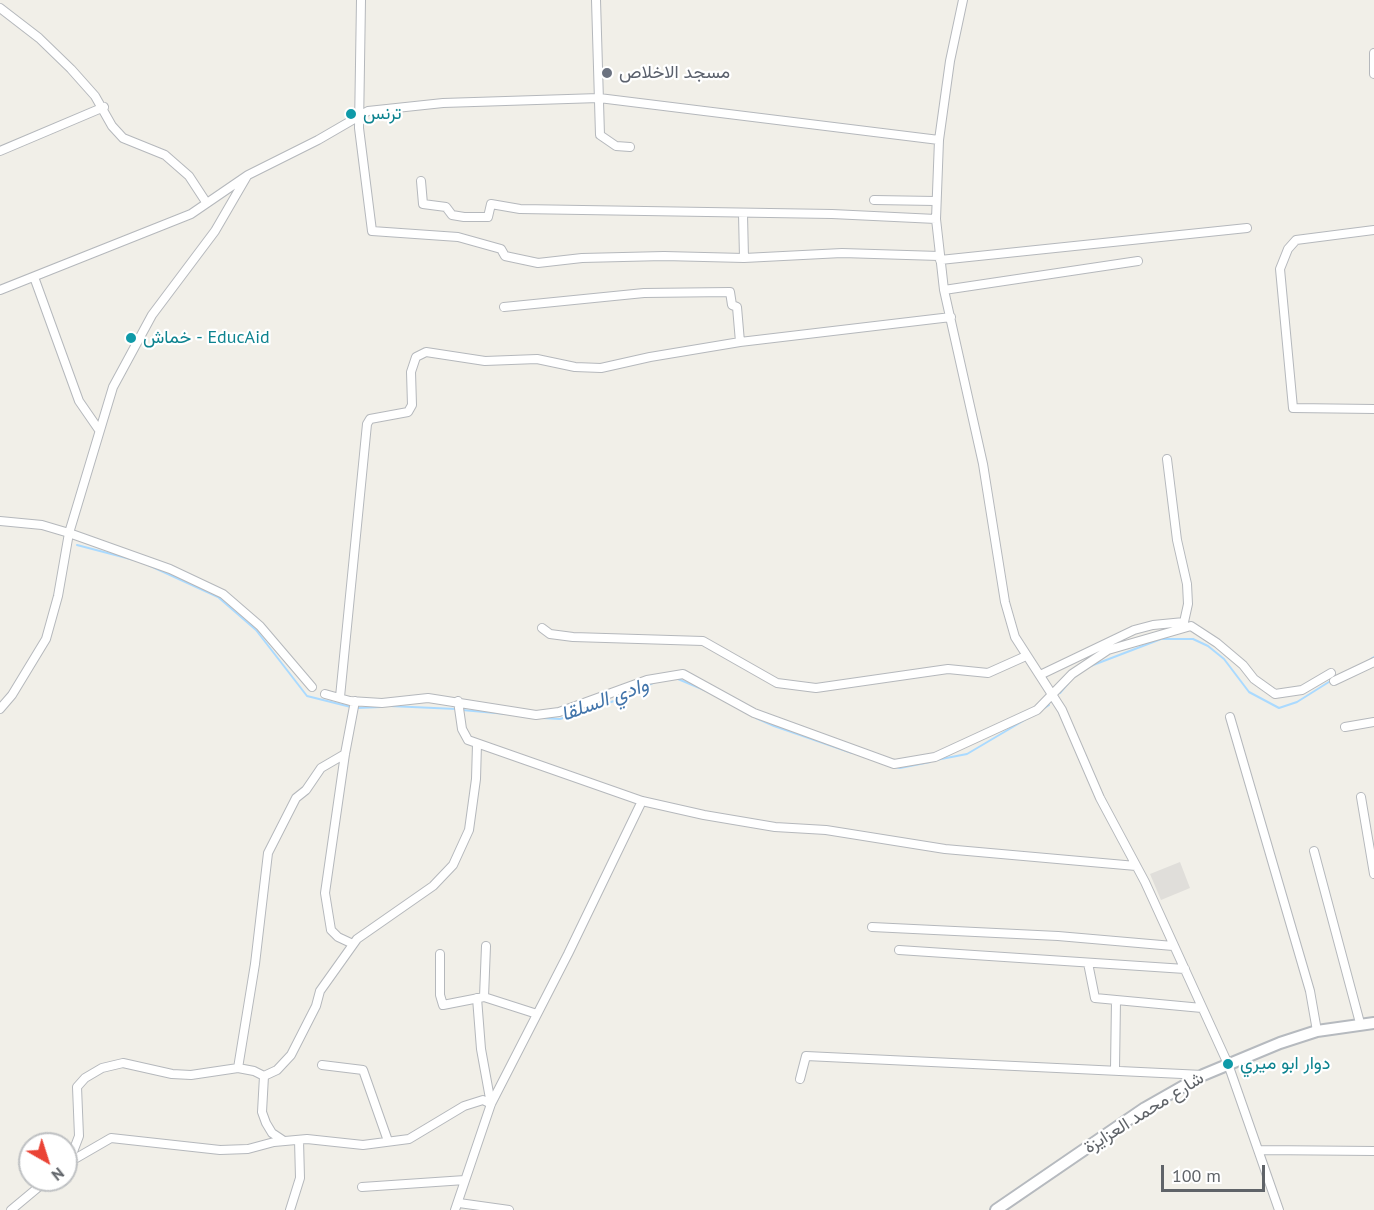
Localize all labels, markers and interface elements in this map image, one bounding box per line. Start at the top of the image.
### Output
place label: مسجد الاخلاص [619,62,730,84]
marker: مسجد الاخلاص [600,66,614,80]
place label: ترنس [363,103,402,125]
marker: ترنس [344,107,358,121]
place label: خماش - EducAid [143,327,270,349]
marker: خماش - EducAid [124,331,138,345]
water label: وادي السلقا [558,673,652,727]
place label: دوار ابو ميري [1240,1053,1330,1075]
marker: دوار ابو ميري [1221,1057,1235,1071]
street label: شارع محمد العزايزة [1080,1067,1208,1159]
north arrow [18,1132,78,1192]
scale bar [1164,1153,1268,1191]
text: N [48,1163,68,1186]
text: 100 m [1172,1164,1221,1187]

